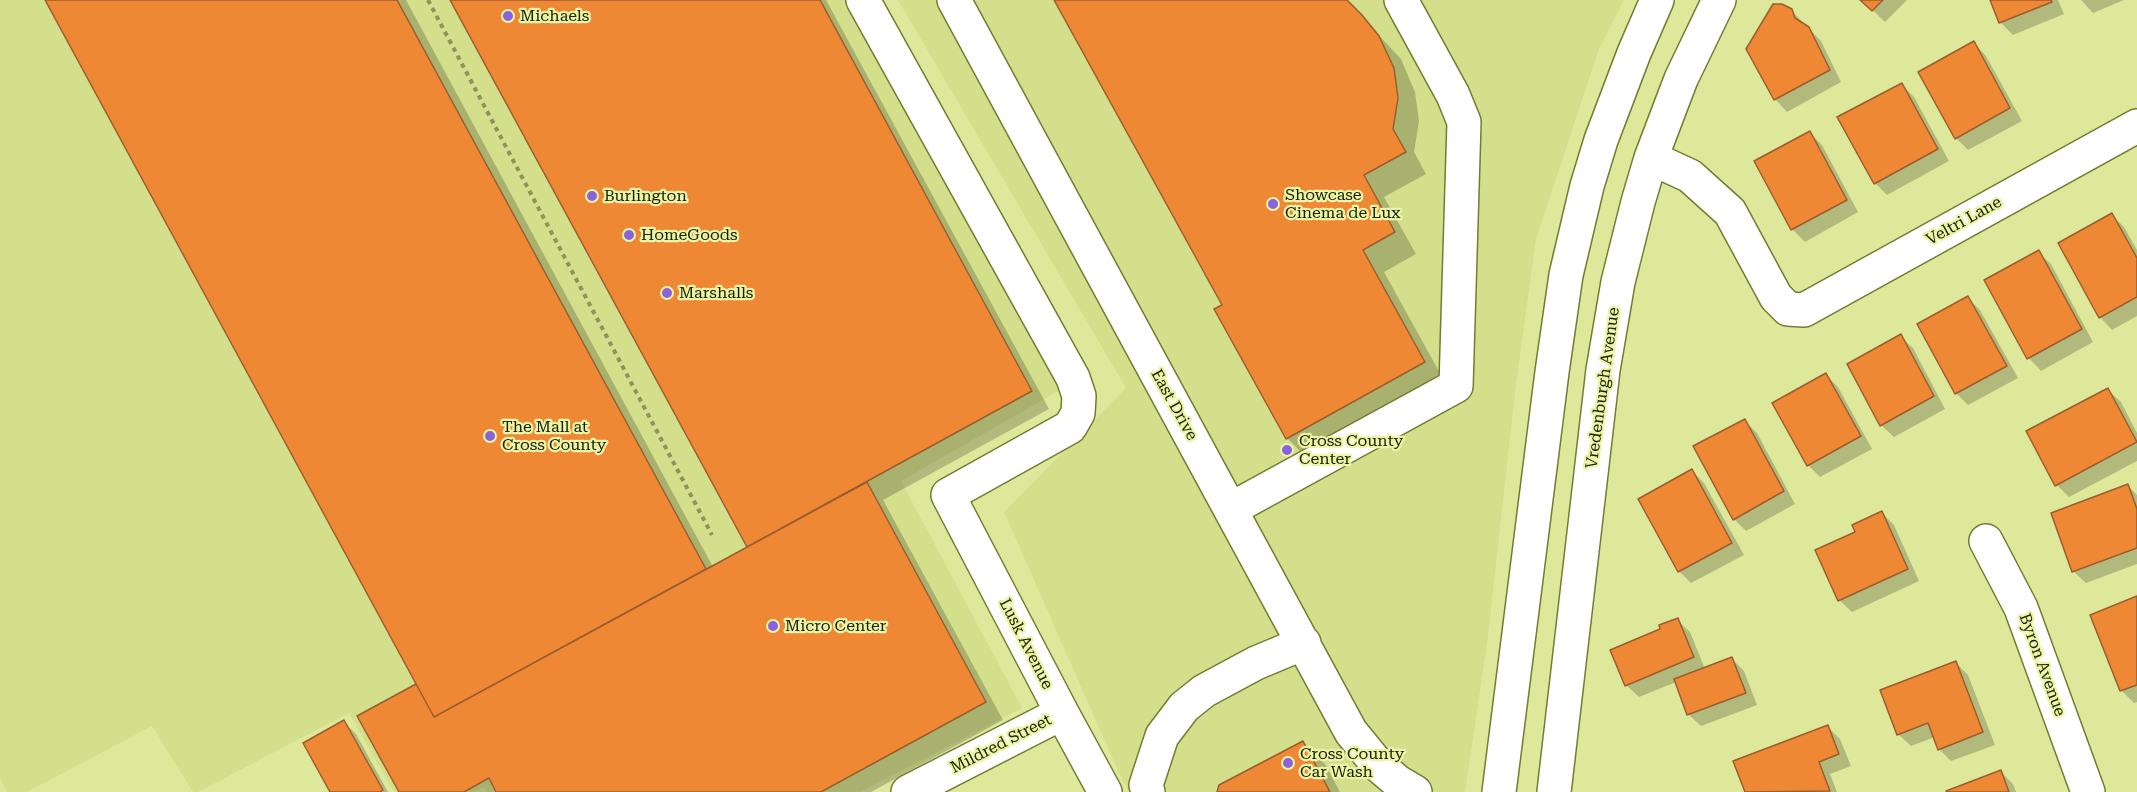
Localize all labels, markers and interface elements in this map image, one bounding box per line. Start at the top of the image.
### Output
place label: Michaels [520,6,589,26]
marker: Michaels [501,9,515,23]
place label: Showcase Cinema de Lux [1285,185,1400,223]
place label: Burlington [604,186,687,206]
marker: Burlington [585,189,599,203]
street label: Veltri Lane [1923,192,2005,250]
marker: Showcase Cinema de Lux [1266,197,1280,211]
place label: HomeGoods [641,225,738,245]
marker: HomeGoods [622,228,636,242]
place label: Marshalls [679,283,753,303]
marker: Marshalls [660,286,674,300]
street label: Vredenburgh Avenue [1582,306,1624,470]
street label: East Drive [1147,366,1201,444]
place label: The Mall at Cross County [502,417,606,455]
marker: The Mall at Cross County [483,429,497,443]
place label: Cross County Center [1299,431,1403,469]
marker: Cross County Center [1280,443,1294,457]
street label: Lusk Avenue [995,596,1057,692]
street label: Byron Avenue [2015,611,2069,719]
place label: Micro Center [785,616,886,636]
marker: Micro Center [766,619,780,633]
street label: Mildred Street [947,710,1055,778]
place label: Cross County Car Wash [1300,744,1404,782]
marker: Cross County Car Wash [1281,756,1295,770]

